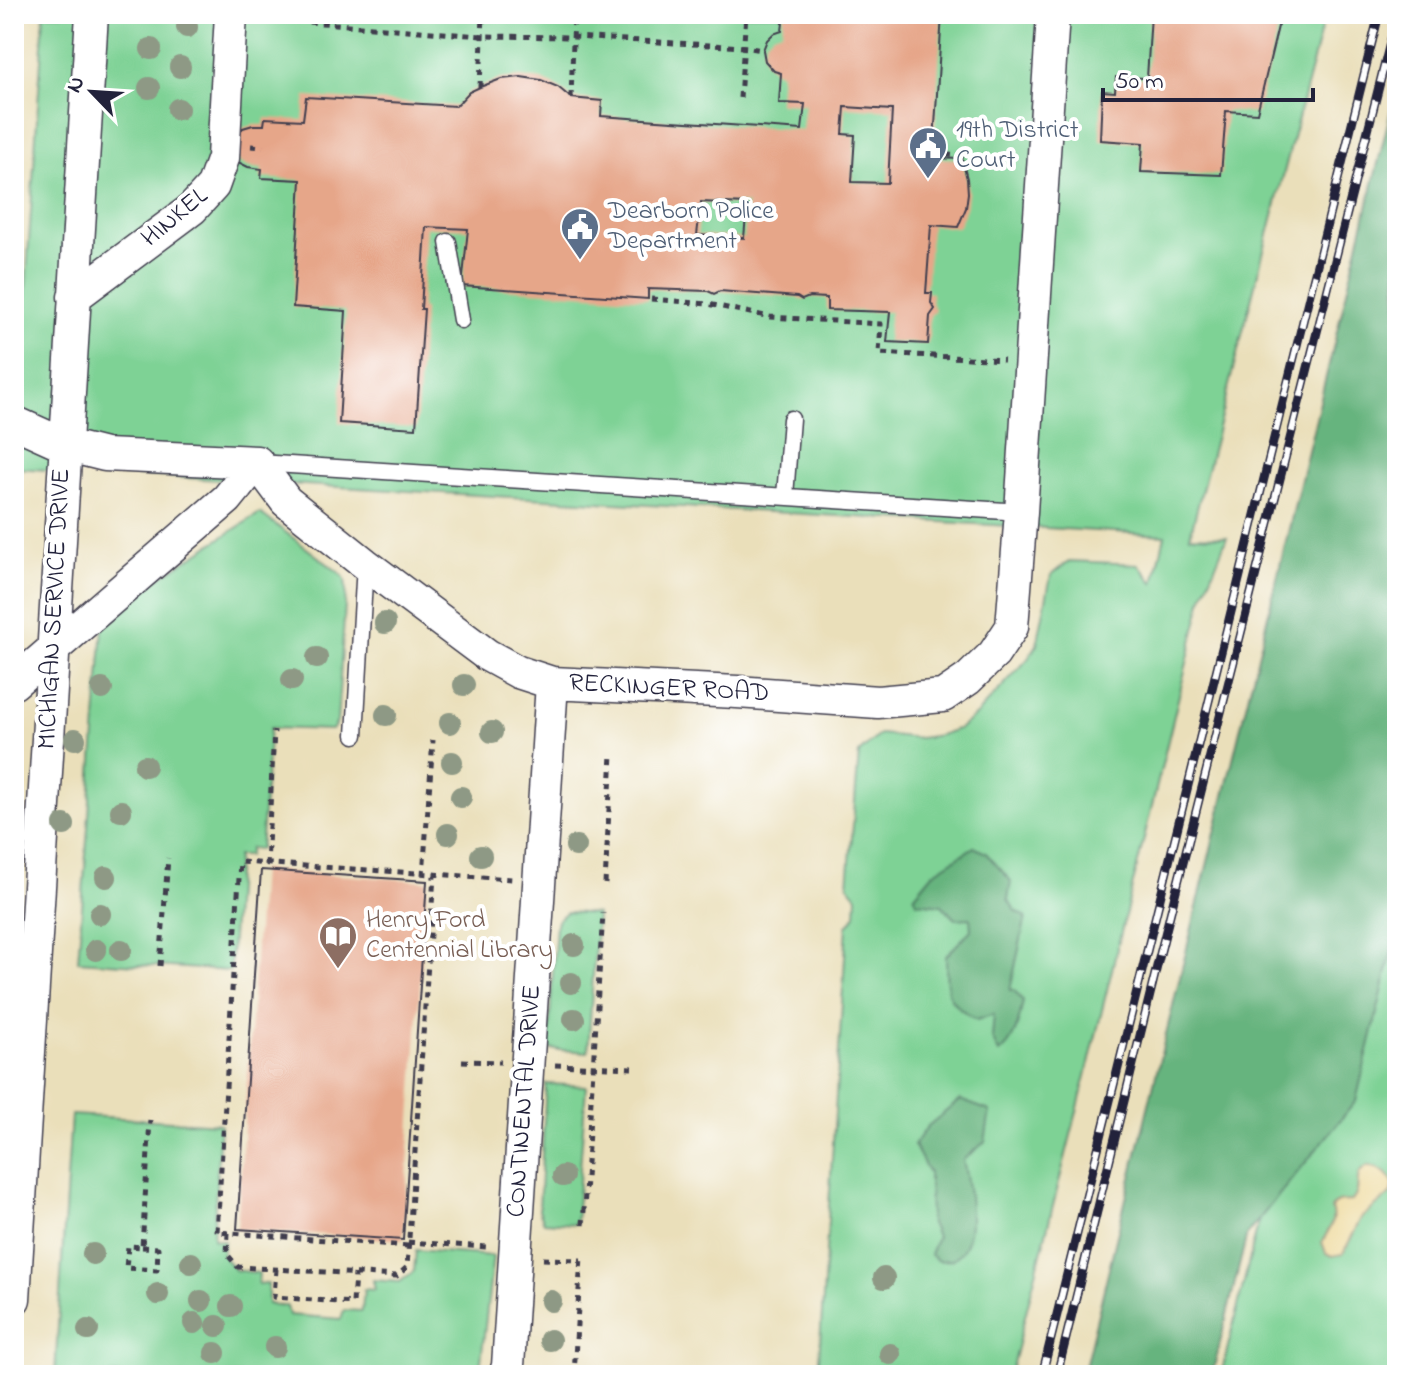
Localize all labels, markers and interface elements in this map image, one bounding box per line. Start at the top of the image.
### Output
north arrow [52,52,132,132]
scale bar [1103,52,1313,102]
text: 50 m [1115,65,1164,100]
text: N [59,71,94,98]
place label: 19th District Court [956,112,1079,180]
public building icon: 19th District Court [907,125,949,180]
street label: HINKEL [133,179,217,257]
place label: Dearborn Police Department [607,193,774,261]
public building icon: Dearborn Police Department [559,206,601,261]
street label: MICHIGAN SERVICE DRIVE [29,467,81,751]
street label: RECKINGER ROAD [568,665,770,713]
place label: Henry Ford Centennial Library [366,902,553,970]
library icon: Henry Ford Centennial Library [317,915,359,970]
street label: CONTINENTAL DRIVE [498,983,552,1219]

